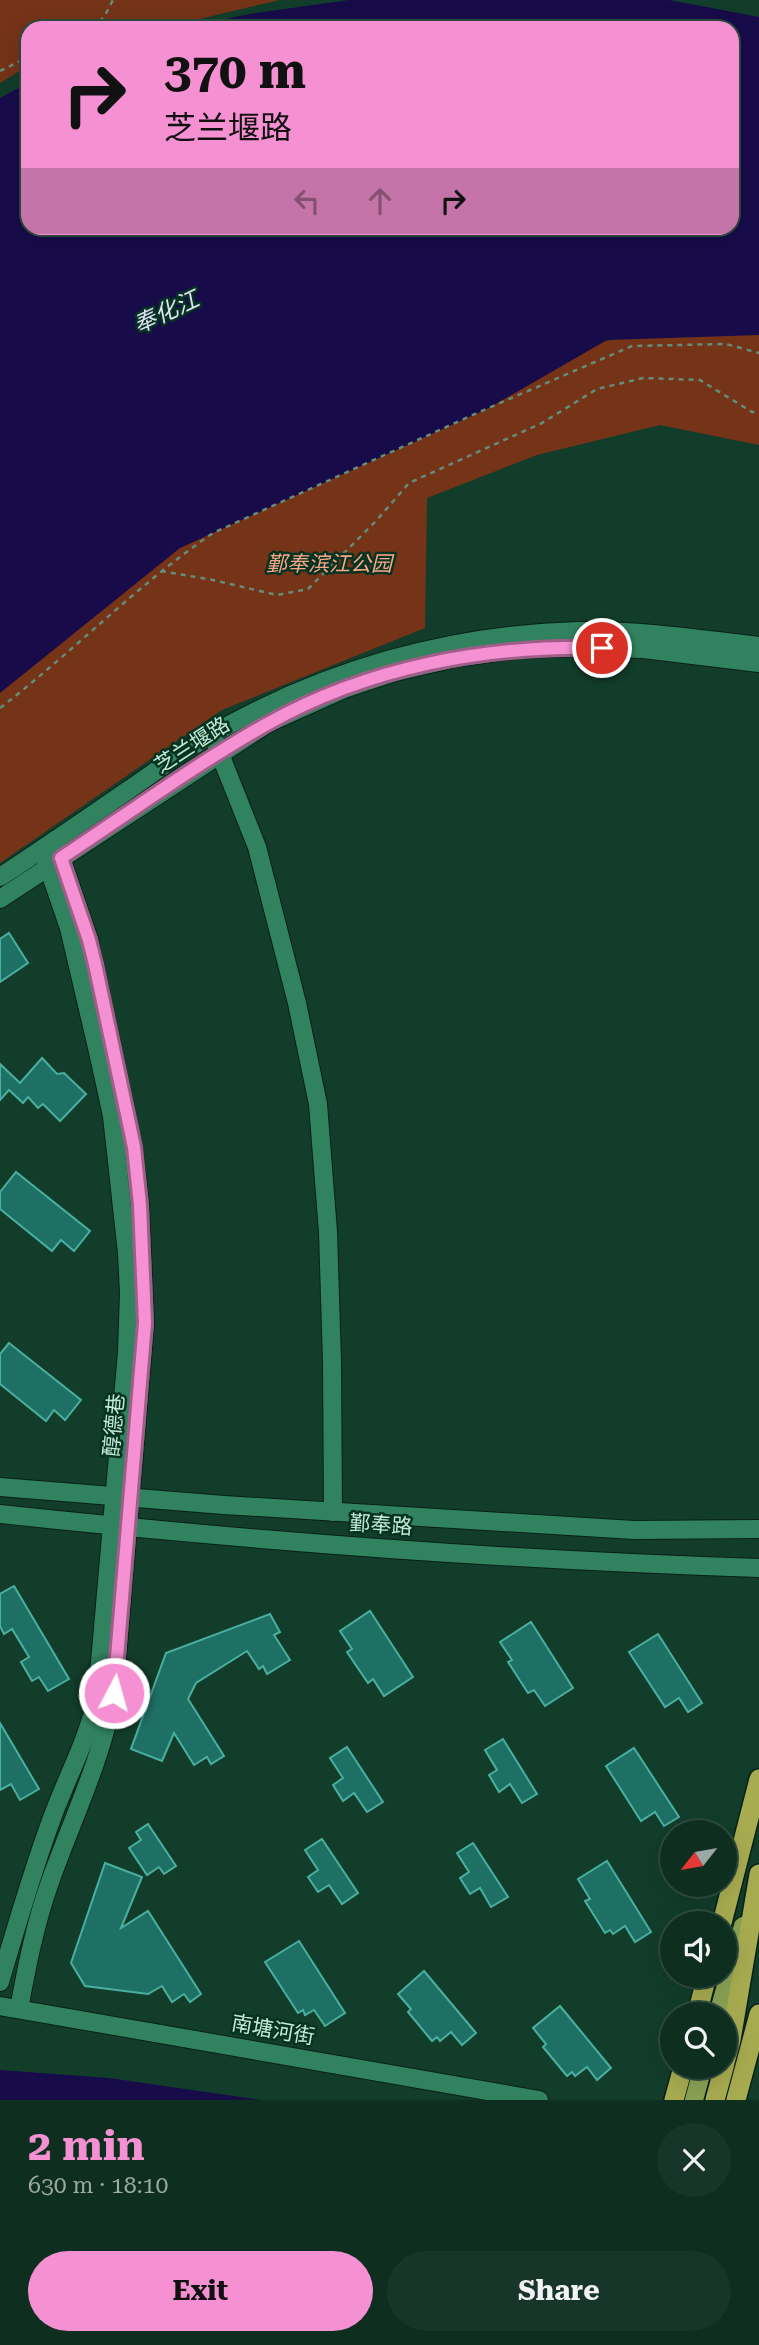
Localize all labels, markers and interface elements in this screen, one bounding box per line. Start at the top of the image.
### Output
text: 370 m [164,43,306,100]
icon: right [49,49,140,140]
text: 芝兰堰路 [164,109,292,147]
icon: left [288,182,326,220]
icon: ahead [361,182,399,220]
icon: right [434,182,472,220]
water label: 奉化江 [129,284,206,339]
park label: 鄞奉滨江公园 [266,552,395,576]
pin [572,618,632,678]
icon: arrive [583,629,621,667]
street label: 芝兰堰路 [150,712,234,778]
street label: 醇德巷 [99,1393,129,1457]
street label: 鄞奉路 [349,1511,413,1539]
position arrow [77,1656,151,1730]
north arrow [660,1820,737,1897]
map controls [660,1820,737,2079]
button: sound [660,1911,737,1988]
button: search [660,2002,737,2079]
street label: 南塘河街 [230,2011,316,2049]
text: 2 min [28,2121,145,2170]
button: close [657,2123,731,2197]
text: 630 m · 18:10 [28,2172,168,2199]
button: Exit [28,2251,373,2331]
button: Share [387,2251,731,2331]

